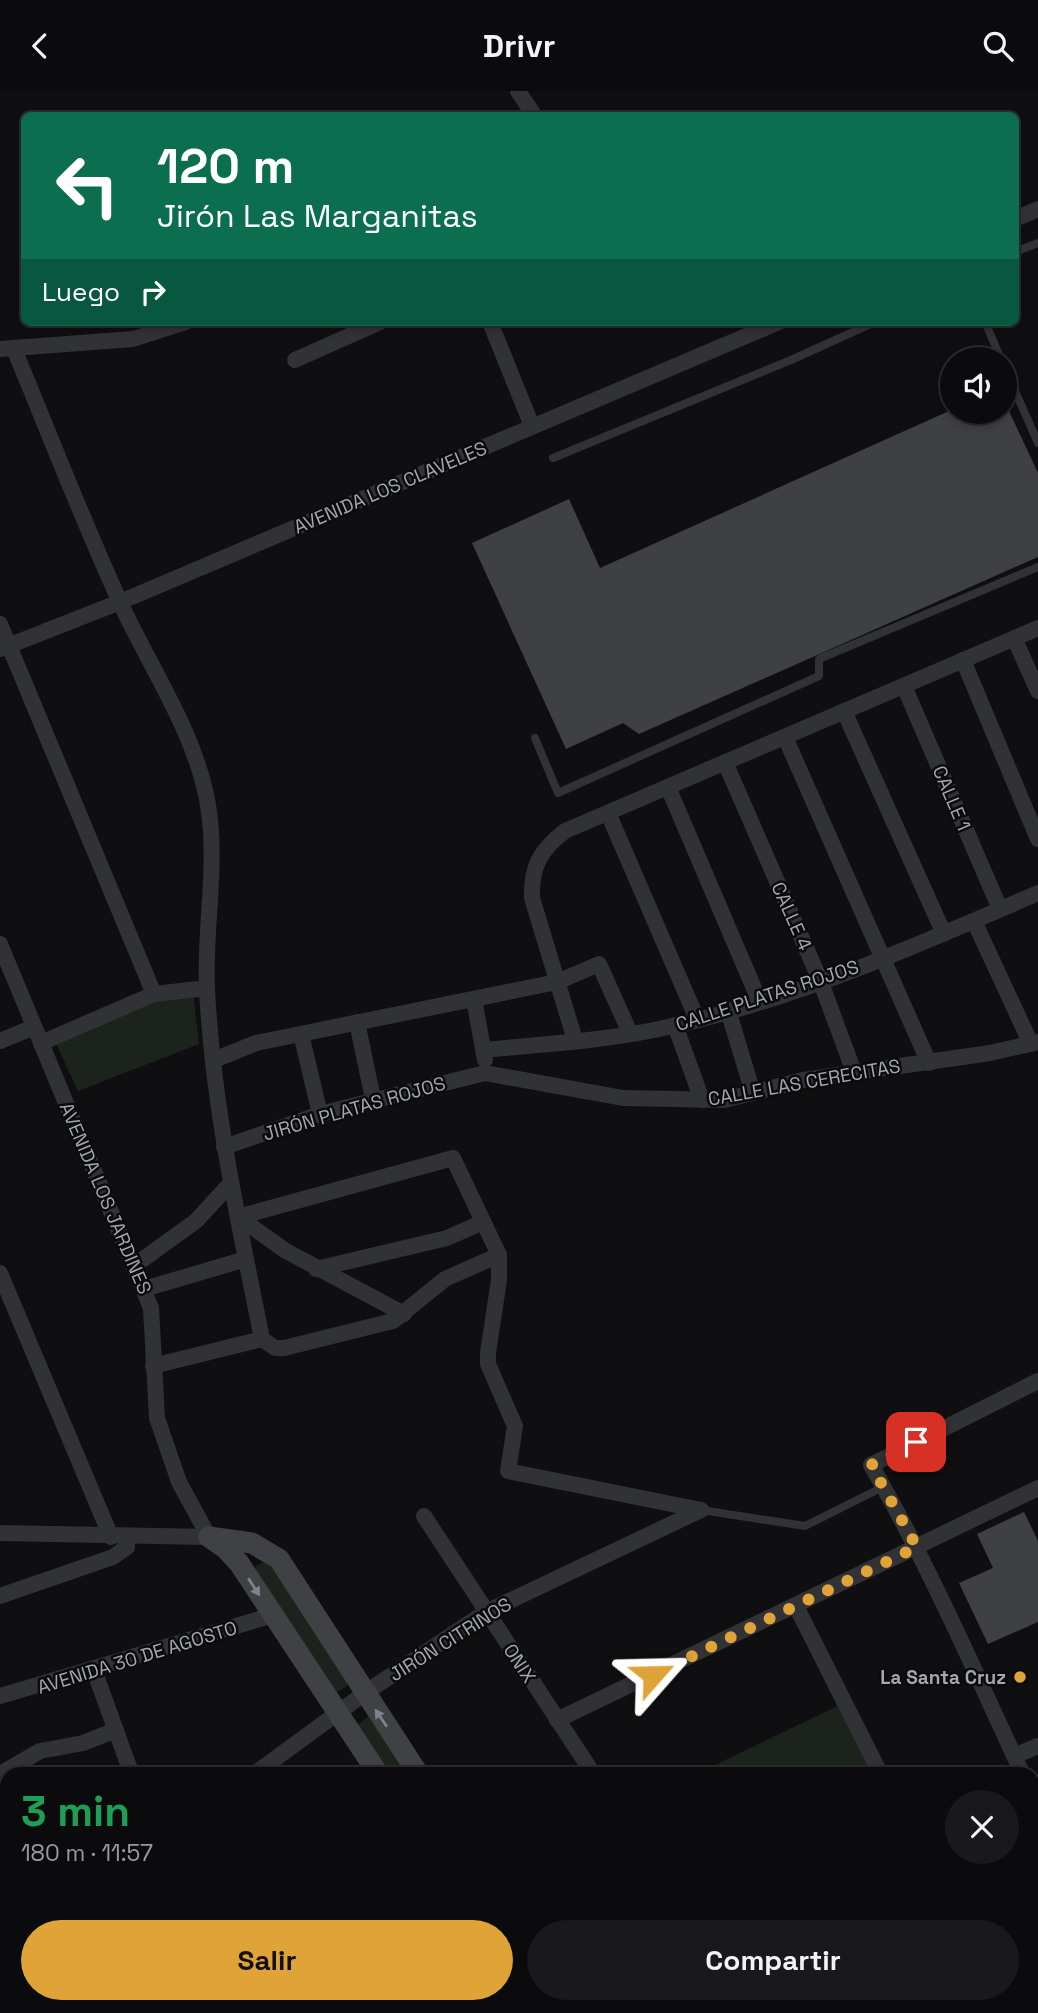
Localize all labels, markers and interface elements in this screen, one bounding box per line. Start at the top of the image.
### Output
text: Drivr [483,26,555,66]
icon: back [21,27,59,65]
icon: search [979,27,1017,65]
text: 120 m [157,135,294,197]
icon: left [42,140,133,231]
text: Jirón Las Marganitas [157,196,478,236]
icon: right [134,273,172,311]
text: Luego [42,275,120,309]
map controls [940,347,1017,424]
button: sound [940,347,1017,424]
street label: AVENIDA LOS CLAVELES [290,435,491,540]
street label: CALLE 1 [927,762,976,835]
street label: CALLE 4 [765,878,818,954]
street label: CALLE PLATAS ROJOS [672,954,862,1037]
street label: CALLE LAS CERECITAS [706,1053,902,1112]
street label: JIRÓN PLATAS ROJOS [260,1070,448,1147]
street label: AVENIDA LOS JARDINES [54,1099,157,1298]
pin [886,1412,946,1472]
icon: arrive [897,1423,935,1461]
one-way arrow [248,1577,261,1596]
street label: JIRÓN CITRINOS [384,1592,516,1687]
street label: AVENIDA 30 DE AGOSTO [34,1615,240,1700]
position arrow [616,1638,690,1712]
street label: ONIX [498,1639,542,1688]
place label: La Santa Cruz [880,1665,1006,1690]
marker: La Santa Cruz [1012,1669,1028,1685]
one-way arrow [375,1708,388,1727]
text: 3 min [21,1785,130,1838]
button: close [945,1790,1019,1864]
text: 180 m · 11:57 [21,1838,153,1868]
button: Salir [21,1920,513,2000]
button: Compartir [527,1920,1019,2000]

